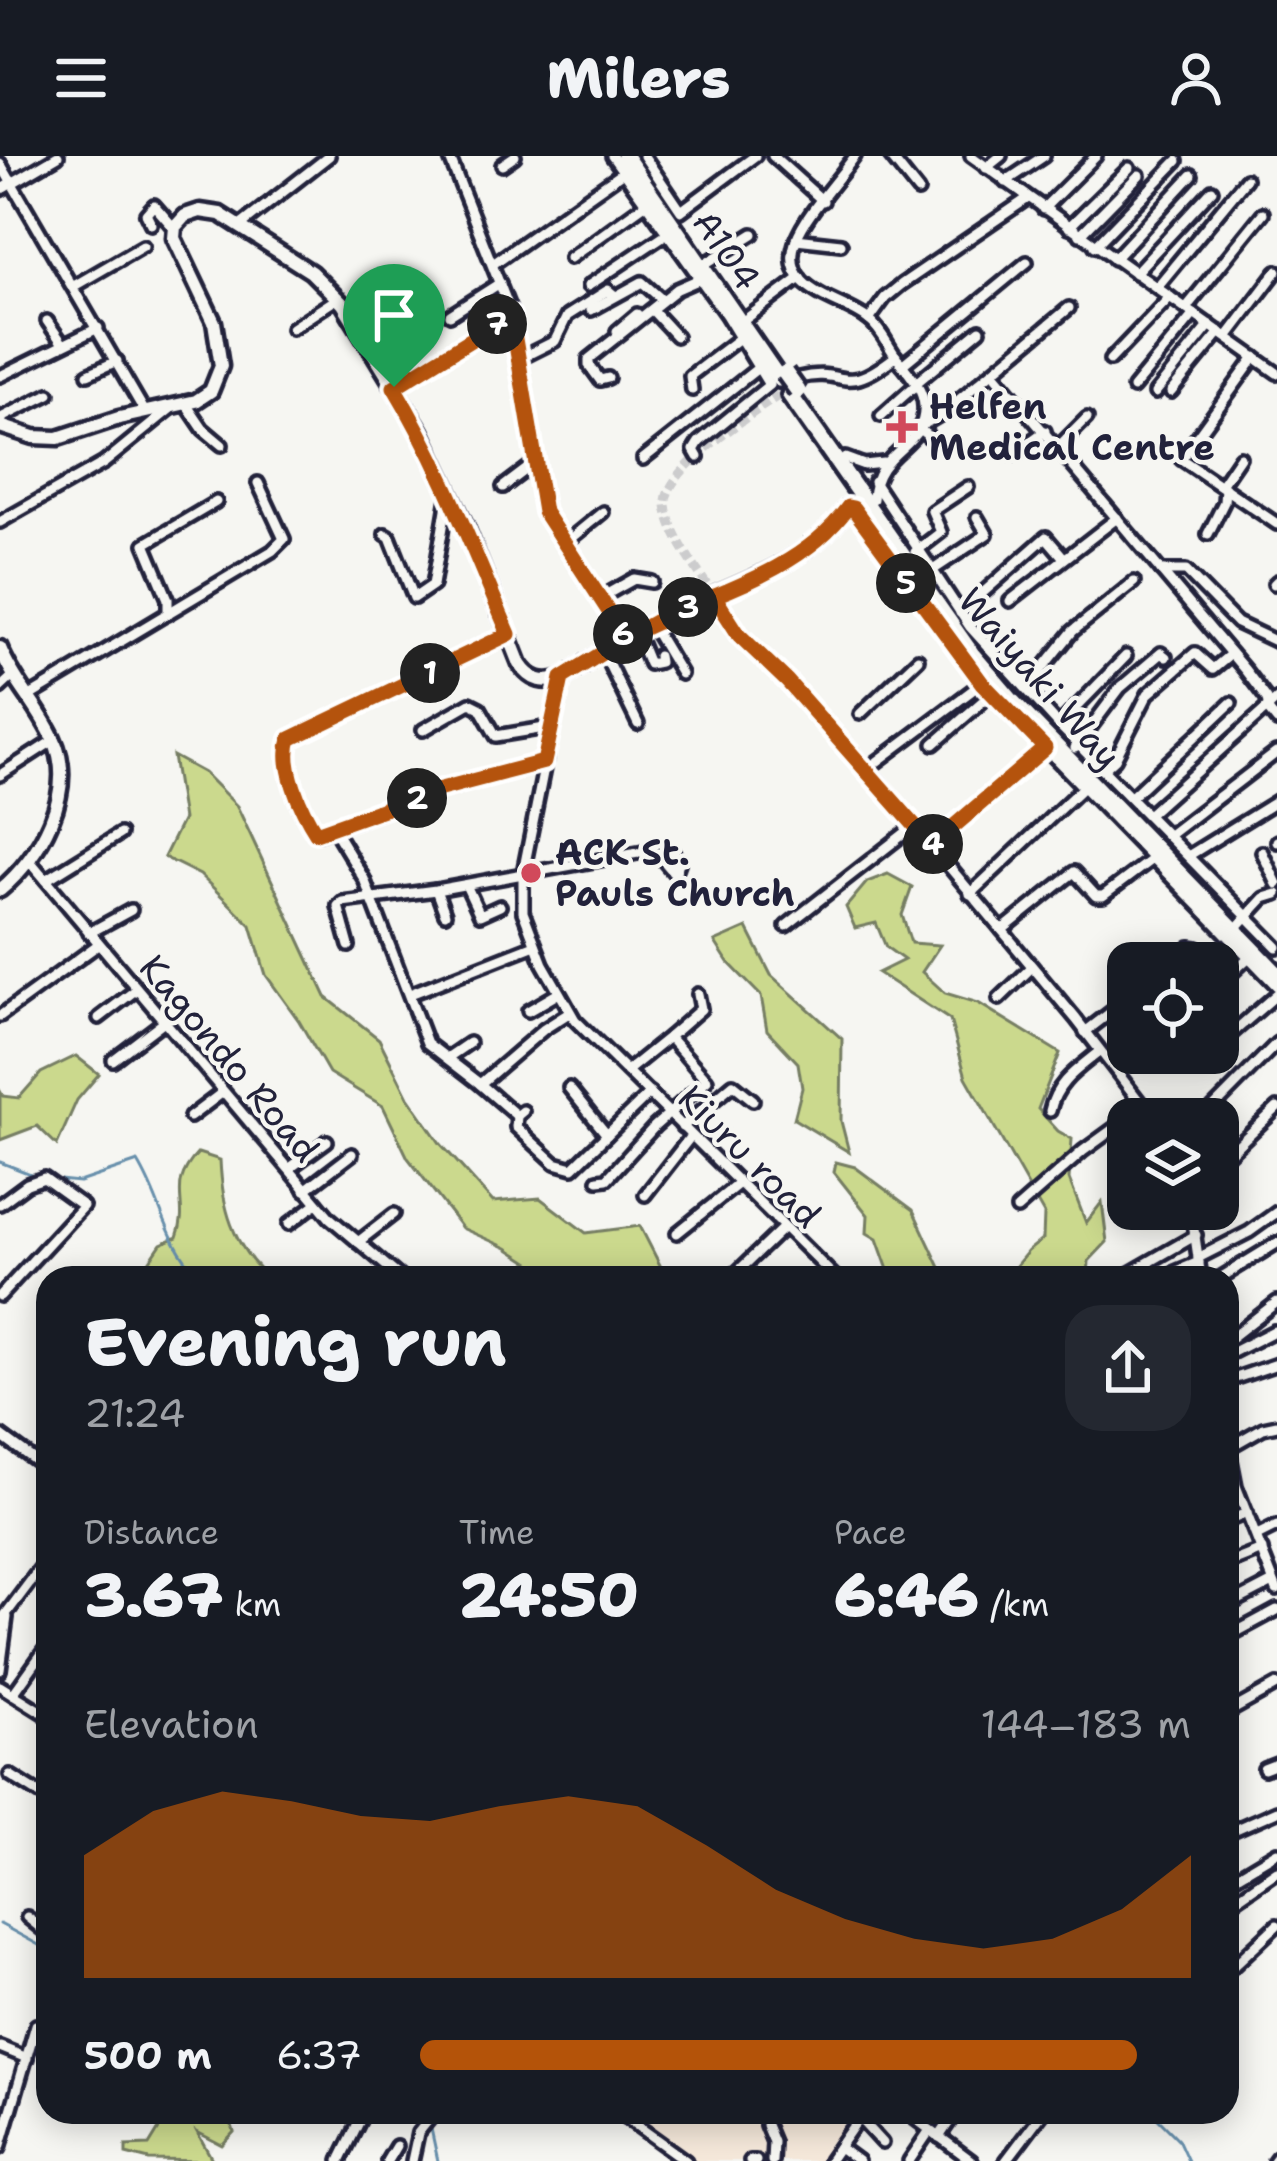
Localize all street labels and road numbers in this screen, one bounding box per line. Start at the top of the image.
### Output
street label: A104 [681,200,772,300]
street label: Waiyaki Way [947,577,1132,780]
street label: Kagondo Road [128,944,331,1172]
street label: Kiuru road [667,1074,832,1239]

